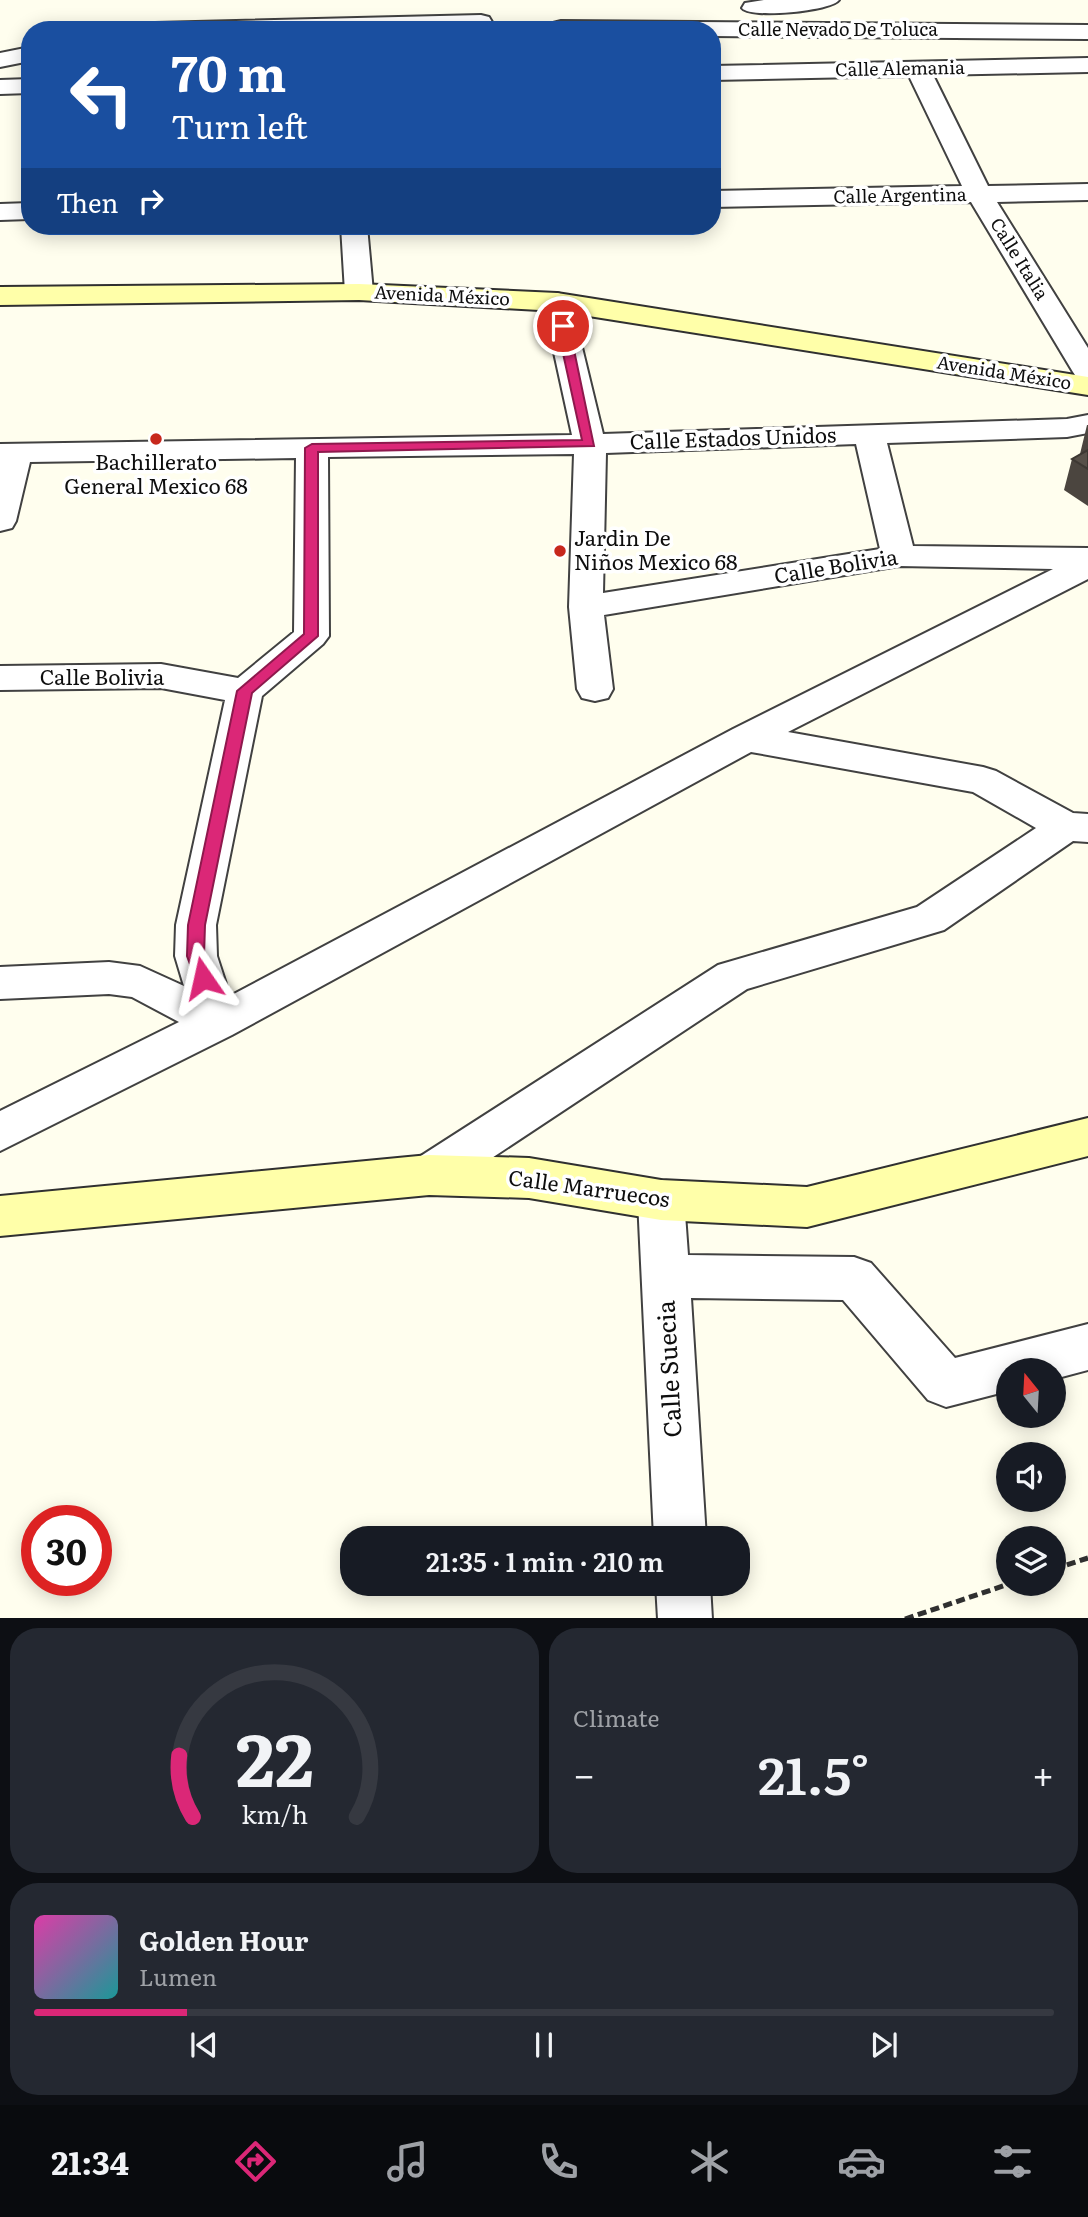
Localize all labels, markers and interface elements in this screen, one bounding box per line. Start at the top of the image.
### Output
street label: Calle Nevado De Toluca [738,15,938,42]
text: 70 m [171,34,286,107]
icon: left [56,49,147,140]
street label: Calle Alemania [835,53,965,82]
text: Turn left [171,101,308,149]
street label: Calle Argentina [833,180,967,209]
text: Then [56,182,118,221]
icon: right [132,182,170,220]
street label: Calle Italia [984,212,1056,305]
street label: Avenida México [374,277,511,312]
pin [533,296,593,356]
icon: arrive [544,307,582,345]
street label: Avenida México [935,348,1073,395]
street label: Calle Estados Unidos [629,417,837,456]
marker: Bachillerato General Mexico 68 [148,431,164,447]
place label: Bachillerato General Mexico 68 [64,445,248,500]
place label: Jardin De Niños Mexico 68 [574,521,738,576]
street label: Calle Bolivia [772,539,900,590]
marker: Jardin De Niños Mexico 68 [552,543,568,559]
street label: Calle Bolivia [40,660,165,691]
position arrow [166,941,240,1015]
street label: Calle Marruecos [507,1160,672,1213]
street label: Calle Suecia [646,1300,689,1439]
north arrow [996,1358,1066,1428]
map controls [996,1358,1066,1596]
button: sound [996,1442,1066,1512]
speed limit sign: 30 [21,1505,112,1596]
button: layers [996,1526,1066,1596]
text: 21:35 · 1 min · 210 m [426,1541,664,1580]
text: Climate [573,1700,659,1734]
text: 22 [235,1701,314,1809]
text: 21.5° [758,1734,869,1811]
text: − [573,1744,595,1801]
text: + [1032,1744,1054,1801]
text: km/h [241,1794,308,1831]
text: Golden Hour [139,1920,308,1959]
text: Lumen [139,1959,217,1993]
icon: previous [185,2026,223,2064]
icon: pause [525,2026,563,2064]
icon: next [865,2026,903,2064]
text: 21:34 [51,2137,129,2185]
icon: directions [231,2137,280,2186]
icon: music [383,2137,432,2186]
icon: phone [534,2137,583,2186]
icon: climate [685,2137,734,2186]
icon: car [837,2137,886,2186]
icon: filters [988,2137,1037,2186]

